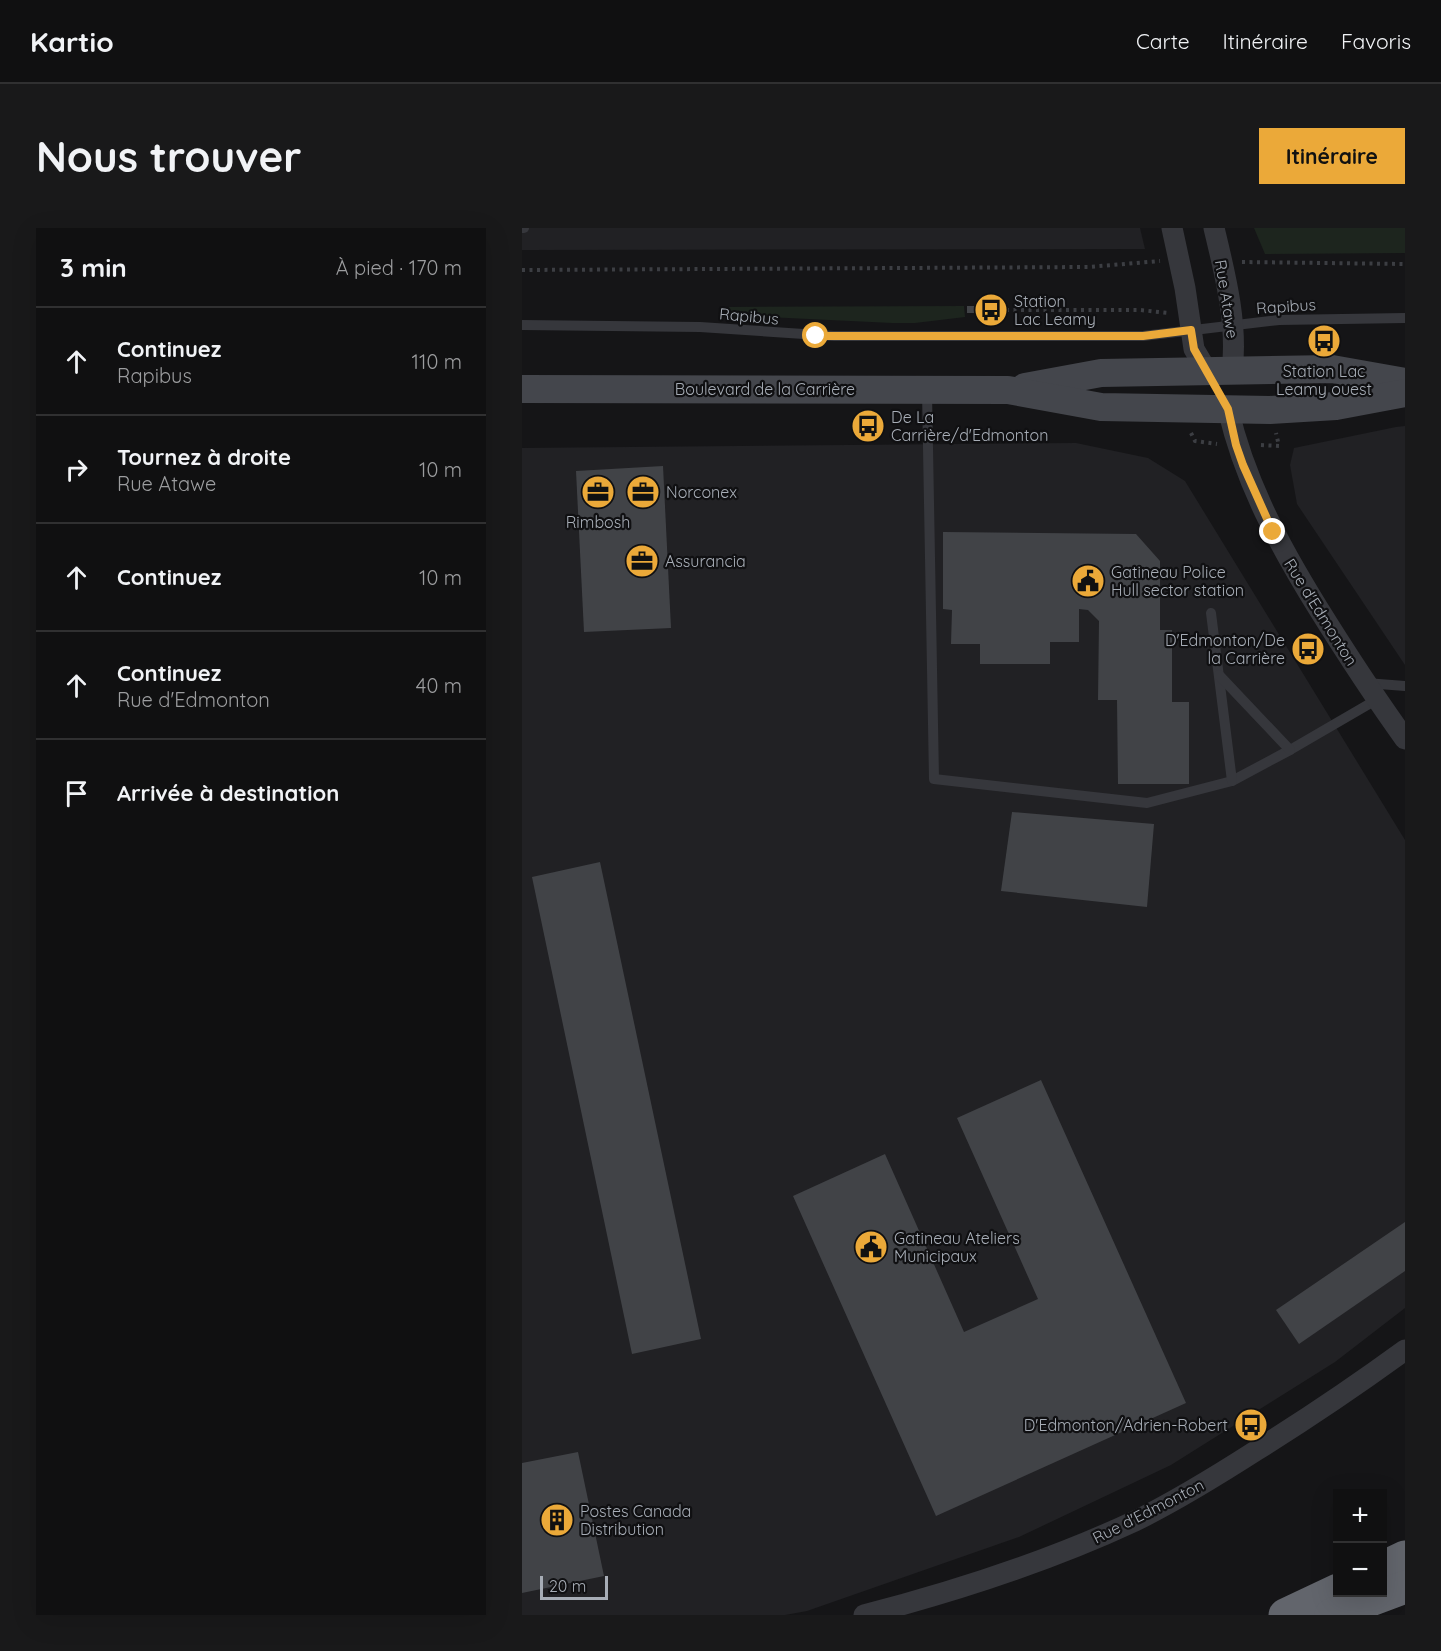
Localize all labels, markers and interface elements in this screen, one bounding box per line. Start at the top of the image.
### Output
text: Kartio [30,24,114,59]
text: Carte [1136,28,1190,54]
text: Itinéraire [1223,28,1308,54]
text: Favoris [1341,28,1411,54]
button: Itinéraire [1259,128,1405,184]
text: Nous trouver [36,130,301,183]
text: 3 min [60,251,127,284]
text: À pied · 170 m [336,255,462,280]
street label: Rue Atawe [1211,258,1243,340]
place label: Station Lac Leamy [1014,291,1096,329]
bus stop icon: Station Lac Leamy [973,292,1009,328]
street label: Rapibus [1255,294,1317,318]
street label: Rapibus [718,303,780,329]
route start [802,322,828,348]
bus stop icon: Station Lac Leamy ouest [1306,323,1342,359]
text: Continuez [117,335,221,363]
icon: ahead [60,345,93,378]
text: 110 m [412,349,462,374]
place label: Station Lac Leamy ouest [1276,361,1372,399]
text: Rapibus [117,363,192,388]
street label: Boulevard de la Carrière [675,379,855,399]
place label: De La Carrière/d'Edmonton [891,407,1048,445]
bus stop icon: De La Carrière/d'Edmonton [850,408,886,444]
text: Tournez à droite [117,443,291,471]
icon: right [60,453,93,486]
text: 10 m [419,457,462,482]
text: Rue Atawe [117,471,216,496]
office icon: Rimbosh [580,474,616,510]
office icon: Norconex [625,474,661,510]
place label: Norconex [666,482,737,502]
place label: Rimbosh [566,512,630,532]
route end [1259,518,1285,544]
office icon: Assurancia [624,543,660,579]
place label: Assurancia [665,551,746,571]
street label: Rue d'Edmonton [1280,555,1362,669]
icon: ahead [60,561,93,594]
place label: Gatineau Police Hull sector station [1111,562,1244,600]
text: Continuez [117,563,221,591]
public building icon: Gatineau Police Hull sector station [1070,563,1106,599]
text: 10 m [419,565,462,590]
place label: D'Edmonton/De la Carrière [1165,630,1285,668]
bus stop icon: D'Edmonton/De la Carrière [1290,631,1326,667]
text: Continuez [117,659,221,687]
icon: ahead [60,669,93,702]
text: 40 m [416,673,462,698]
text: Rue d'Edmonton [117,687,270,712]
icon: arrive [60,777,93,810]
text: Arrivée à destination [117,779,339,807]
place label: Gatineau Ateliers Municipaux [894,1228,1020,1266]
public building icon: Gatineau Ateliers Municipaux [853,1229,889,1265]
bus stop icon: D'Edmonton/Adrien-Robert [1233,1407,1269,1443]
place label: D'Edmonton/Adrien-Robert [1024,1415,1228,1435]
street label: Rue d'Edmonton [1089,1474,1207,1548]
map controls [1333,1489,1387,1597]
button: + [1333,1489,1387,1543]
place label: Postes Canada Distribution [580,1501,691,1539]
building icon: Postes Canada Distribution [539,1502,575,1538]
button: − [1333,1543,1387,1597]
scale bar [540,1573,608,1600]
text: 20 m [549,1576,586,1596]

